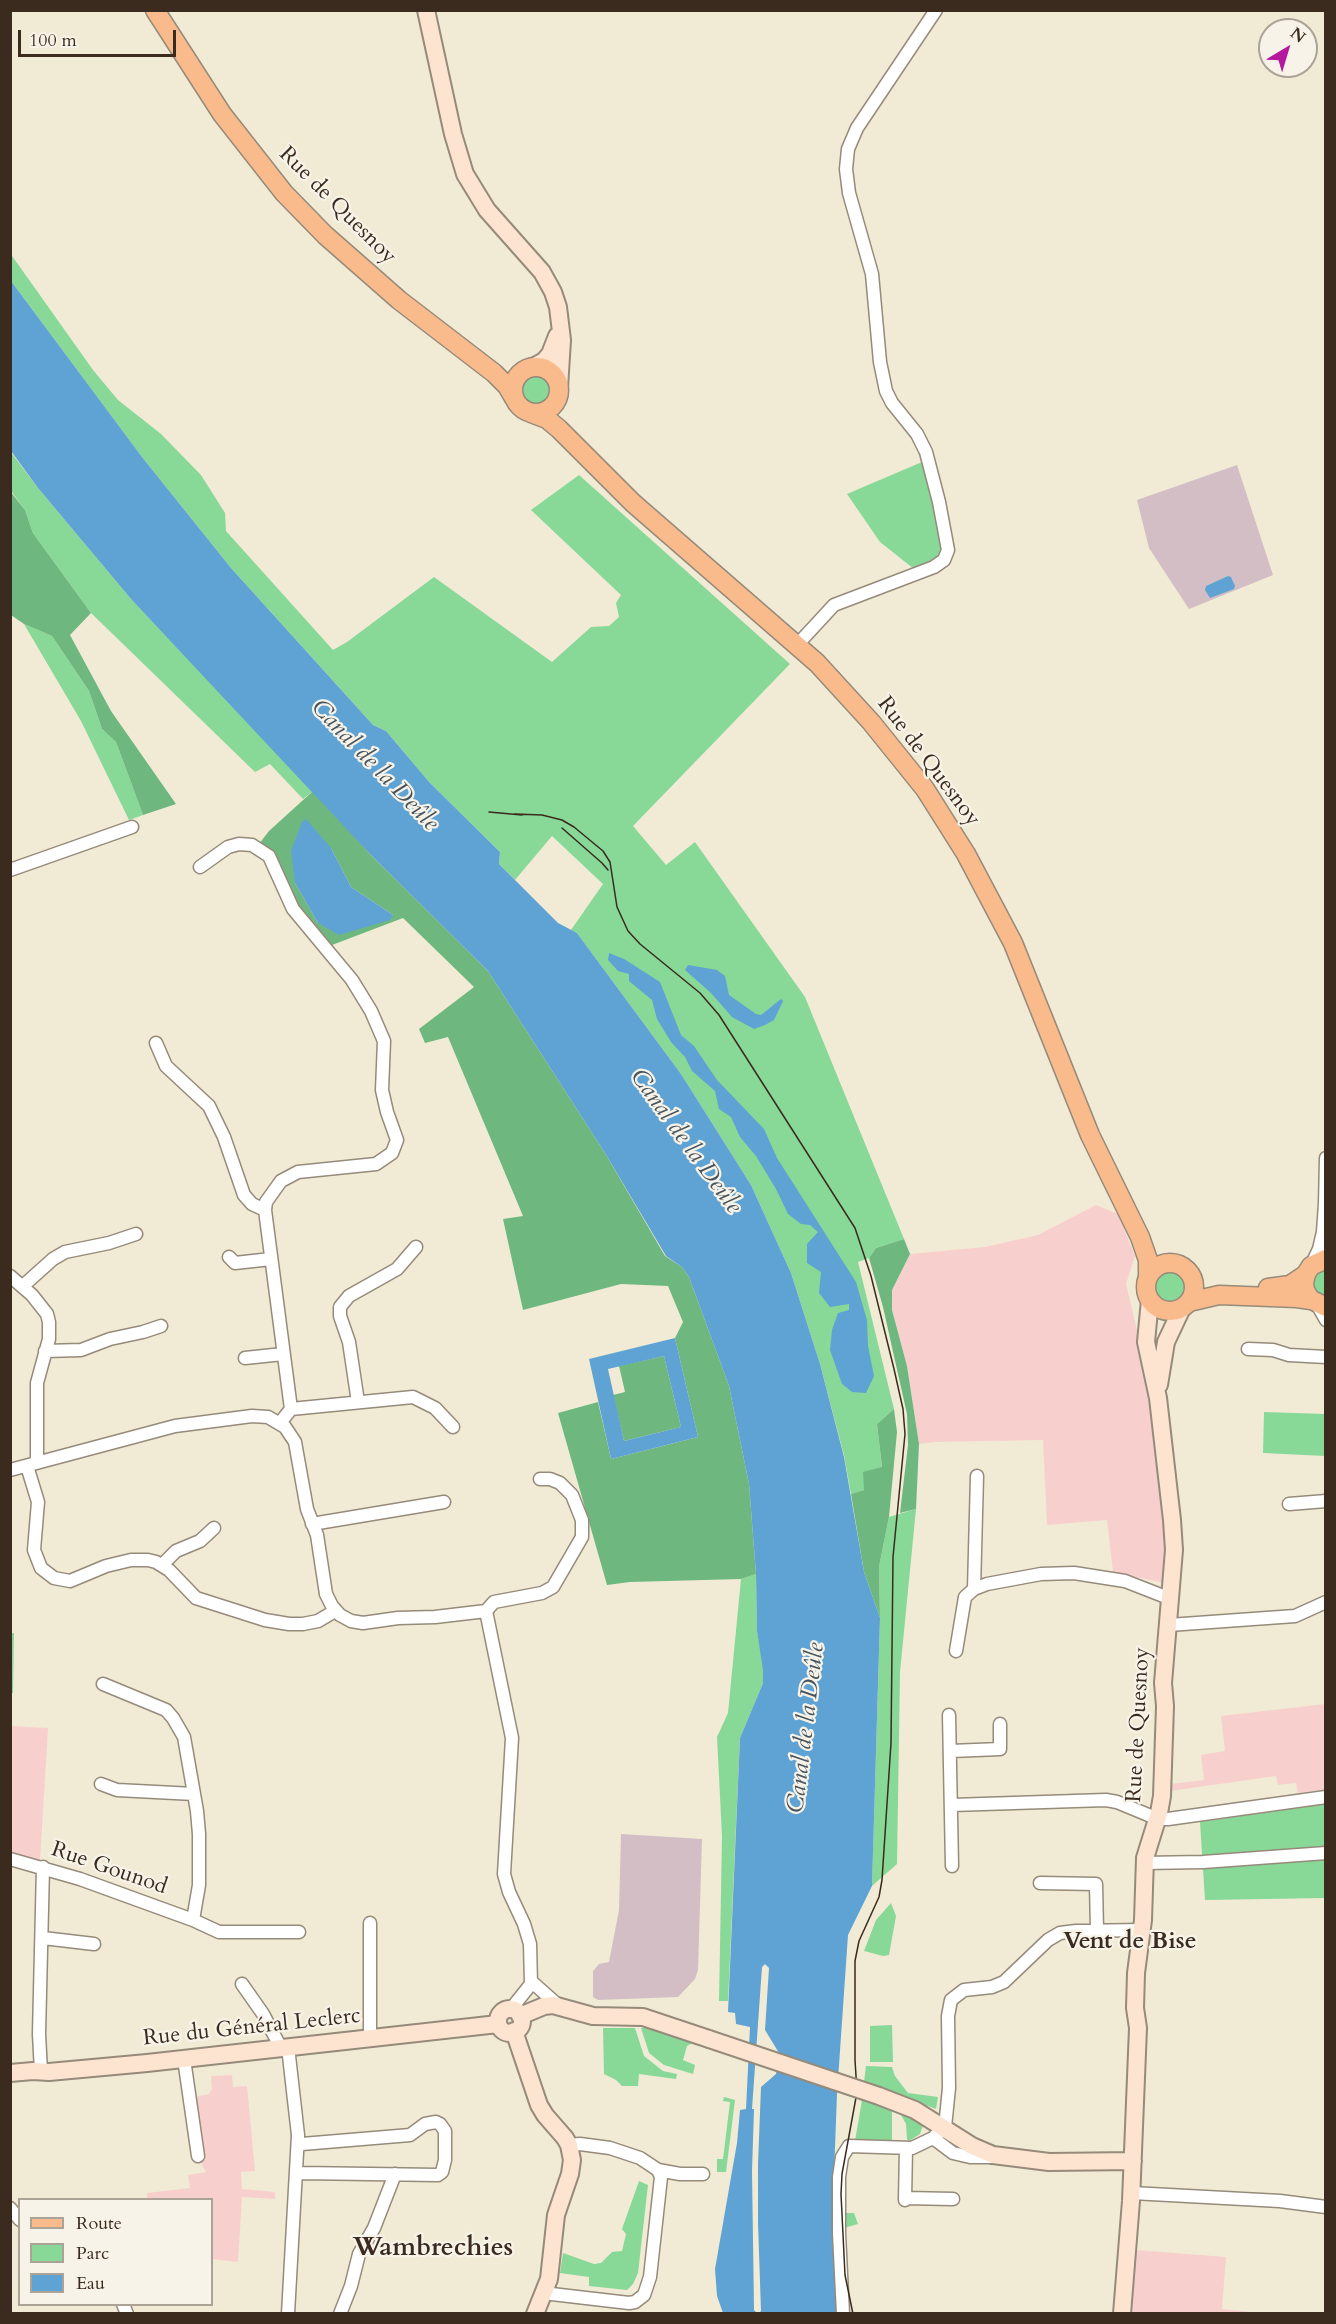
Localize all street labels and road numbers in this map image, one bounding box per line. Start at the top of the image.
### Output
street label: Rue de Quesnoy [273,142,401,270]
street label: Rue de Quesnoy [871,692,985,832]
street label: Rue de Quesnoy [1122,1647,1156,1803]
street label: Rue Gounod [48,1837,170,1901]
street label: Rue du Général Leclerc [142,2003,362,2053]

